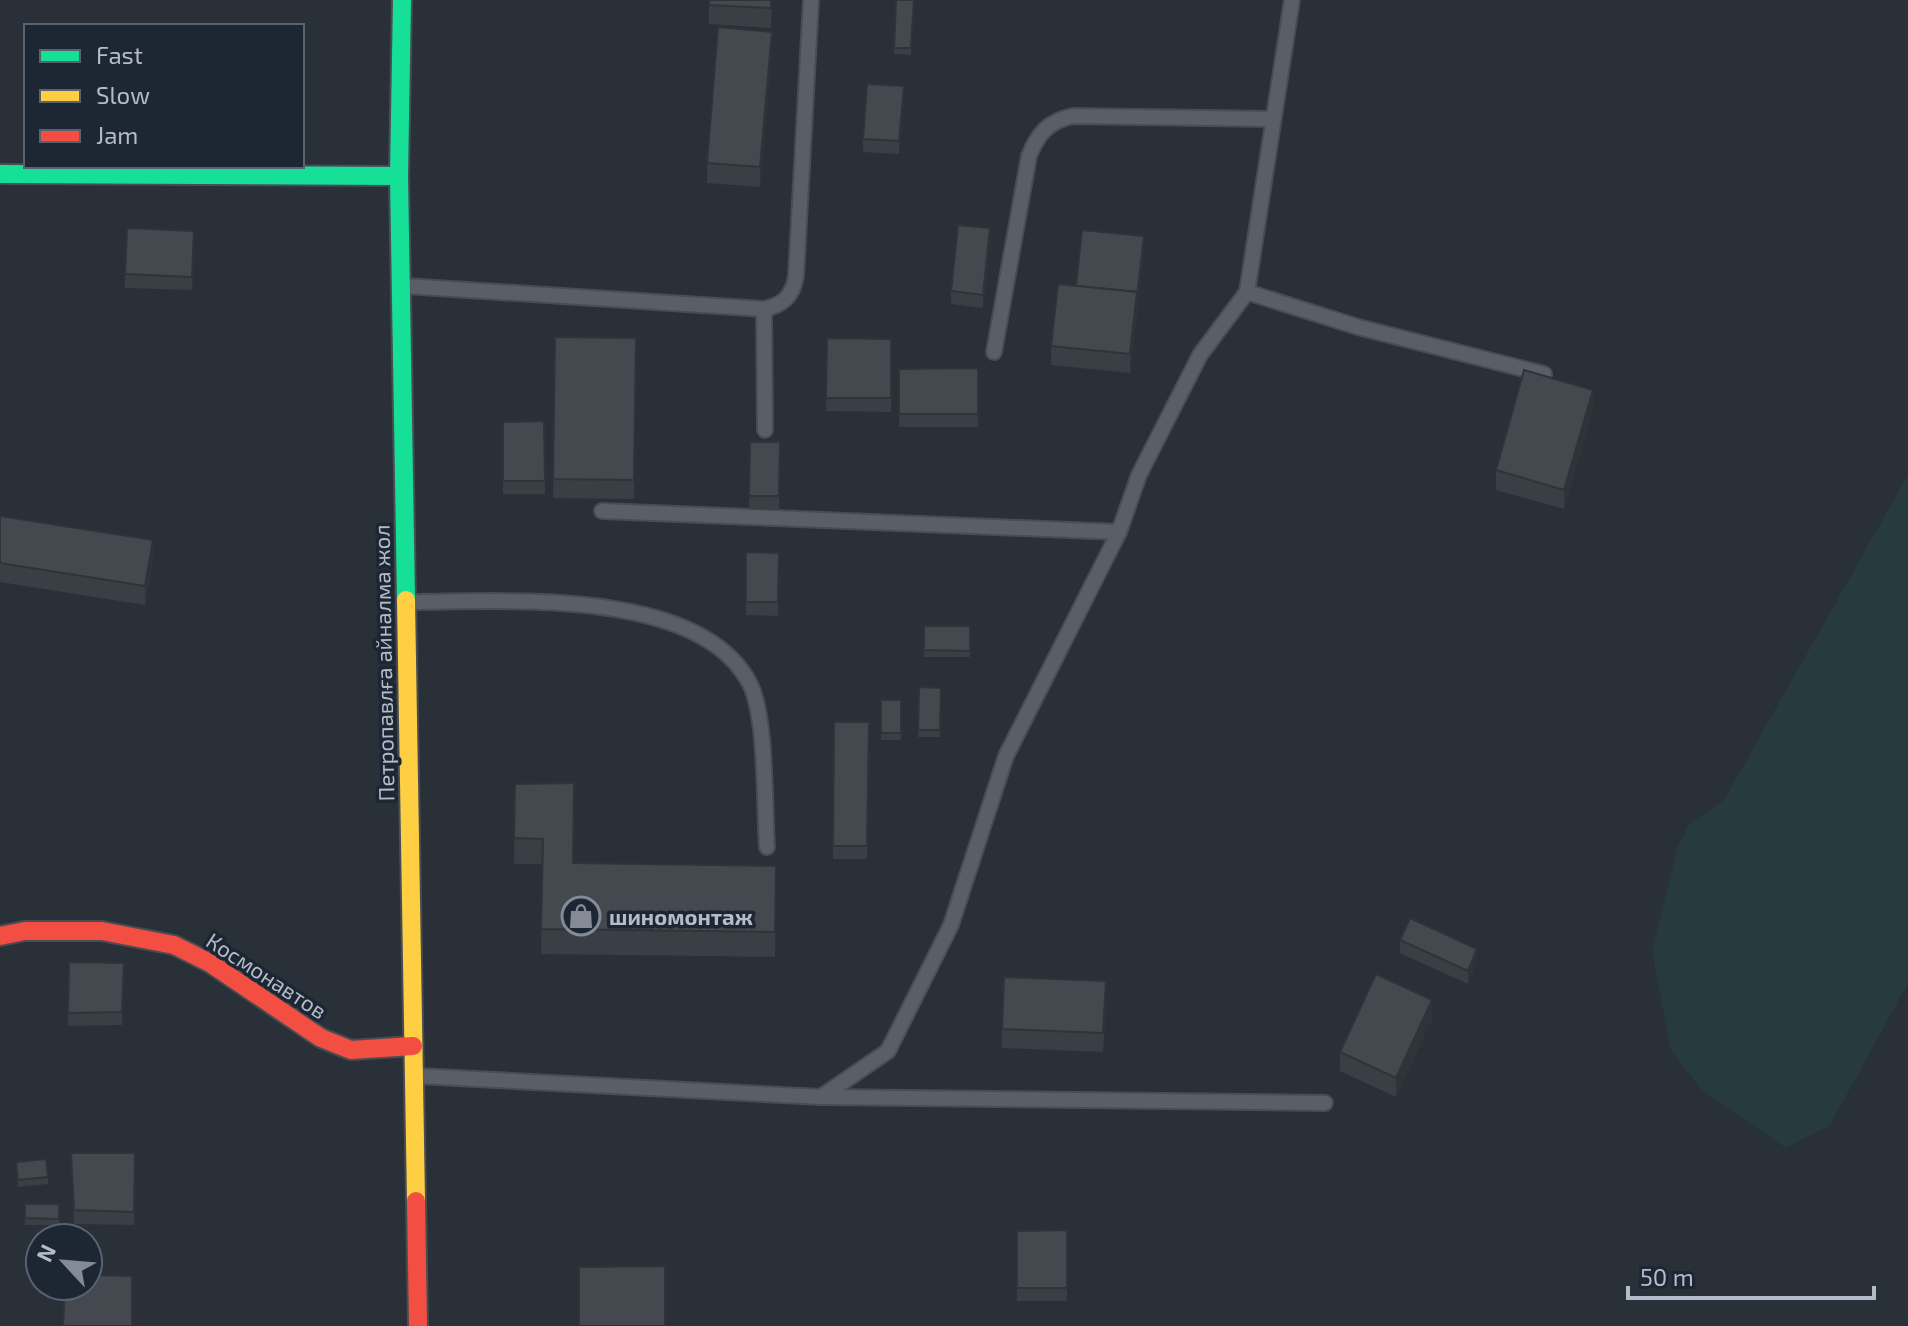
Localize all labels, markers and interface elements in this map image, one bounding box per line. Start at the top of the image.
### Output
legend [24,24,304,168]
text: Fast [96,40,143,69]
text: Slow [96,80,150,109]
text: Jam [96,120,138,149]
street label: Петропавлға айналма жол [368,524,398,802]
shop icon: шиномонтаж [560,895,602,937]
place label: шиномонтаж [609,903,753,929]
street label: Космонавтов [202,927,332,1023]
north arrow [24,1222,104,1302]
text: N [30,1240,60,1266]
scale bar [1628,1250,1874,1300]
text: 50 m [1640,1262,1694,1291]

